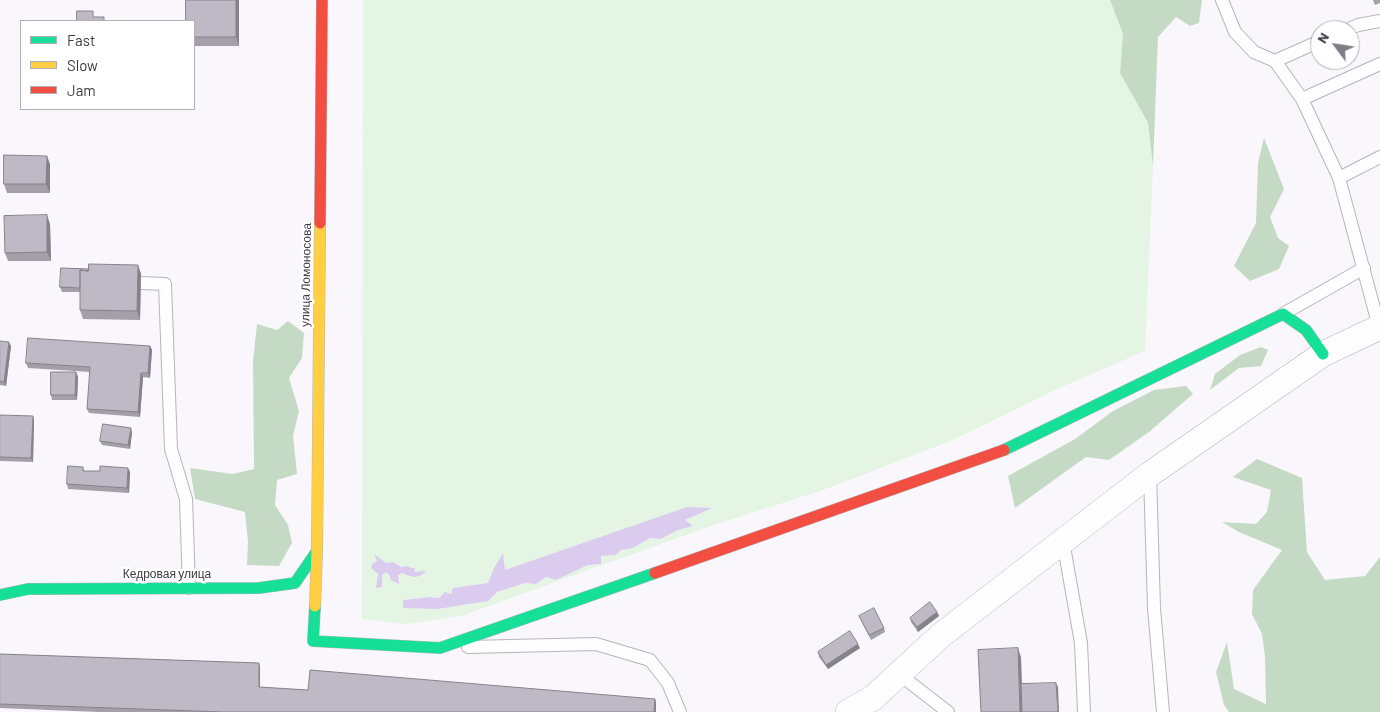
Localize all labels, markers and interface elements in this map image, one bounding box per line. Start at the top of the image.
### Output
legend [20,20,195,110]
north arrow [1310,20,1360,70]
text: N [1313,29,1332,46]
text: Fast [67,31,95,49]
text: Slow [67,56,98,74]
text: Jam [67,81,96,99]
street label: улица Ломоносова [298,223,314,327]
street label: Кедровая улица [123,567,211,581]

